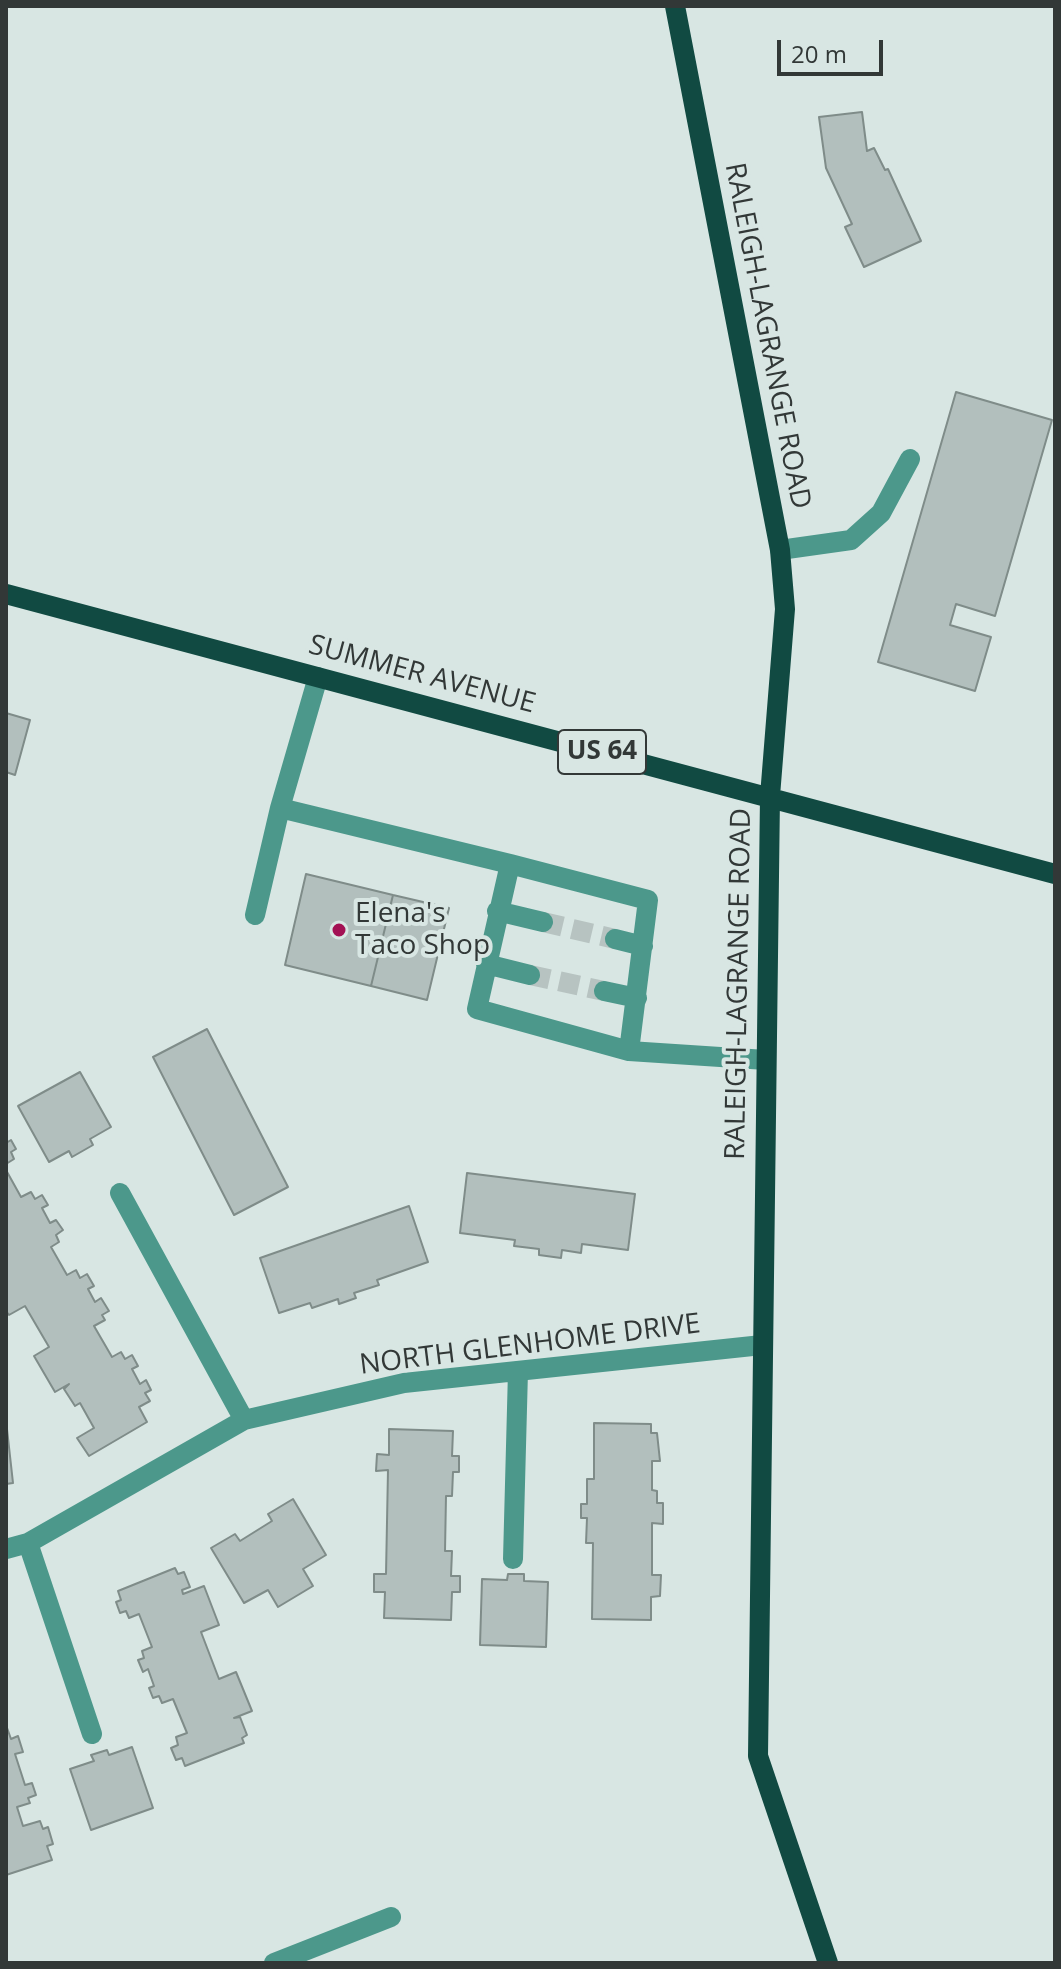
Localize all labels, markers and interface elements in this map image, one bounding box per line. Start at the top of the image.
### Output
scale bar [781,24,887,74]
text: 20 m [791,37,847,70]
street label: RALEIGH-LAGRANGE ROAD [717,160,817,512]
street label: SUMMER AVENUE [305,629,539,721]
road number: US 64 [558,730,646,774]
street label: RALEIGH-LAGRANGE ROAD [719,808,759,1160]
place label: Elena's Taco Shop [355,897,490,963]
marker: Elena's Taco Shop [330,921,348,939]
street label: NORTH GLENHOME DRIVE [358,1307,702,1383]

